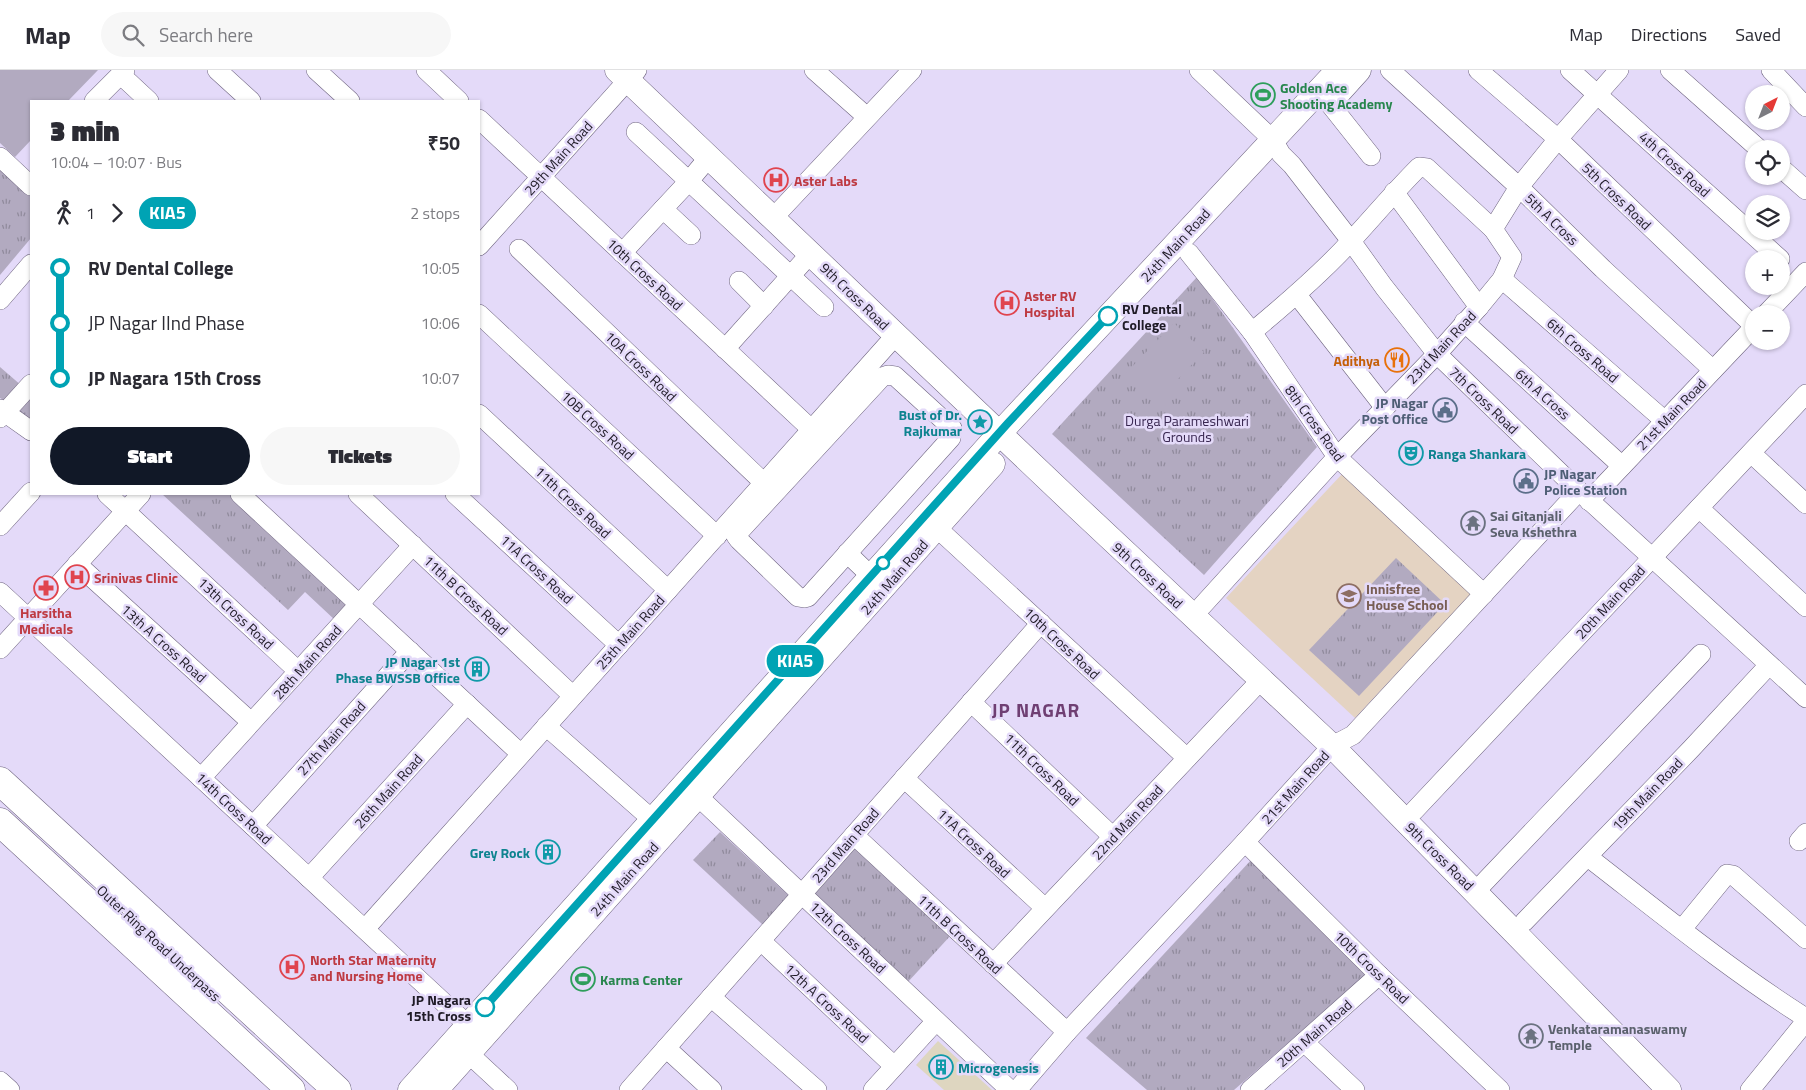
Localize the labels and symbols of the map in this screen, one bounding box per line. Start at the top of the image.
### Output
place label: Golden Ace Shooting Academy [1280,77,1393,114]
sports icon: Golden Ace Shooting Academy [1250,82,1276,108]
north arrow [1745,85,1790,130]
street label: 29th Main Road [519,116,597,200]
street label: 4th Cross Road [1635,126,1715,202]
street label: 5th Cross Road [1578,157,1656,235]
hospital icon: Aster Labs [763,167,789,193]
place label: Aster Labs [794,170,858,191]
street label: 5th A Cross [1520,188,1584,250]
street label: 24th Main Road [1135,203,1215,287]
street label: 10th Cross Road [602,233,688,315]
street label: 9th Cross Road [816,257,894,335]
place label: Aster RV Hospital [1024,285,1077,322]
hospital icon: Aster RV Hospital [994,290,1020,316]
place label: RV Dental College [1122,298,1182,335]
marker: RV Dental College [1098,306,1118,326]
street label: 23rd Main Road [1401,306,1481,388]
street label: 6th Cross Road [1542,313,1624,387]
street label: 10A Cross Road [600,326,682,406]
restaurant icon: Adithya [1384,347,1410,373]
place label: Adithya [1334,350,1380,371]
street label: 7th Cross Road [1445,361,1523,439]
street label: 6th A Cross [1511,364,1575,424]
street label: 21st Main Road [1631,373,1711,455]
street label: 8th Cross Road [1280,381,1350,465]
street label: 10B Cross Road [557,385,639,465]
place label: JP Nagar Post Office [1361,392,1428,429]
public building icon: JP Nagar Post Office [1432,397,1458,423]
place label: Bust of Dr. Rajkumar [898,404,962,441]
place icon: Bust of Dr. Rajkumar [967,409,993,435]
park label: Durga Parameshwari Grounds [1125,410,1249,447]
theatre icon: Ranga Shankara [1398,440,1424,466]
place label: Ranga Shankara [1428,443,1526,464]
street label: 11th Cross Road [530,461,616,543]
place label: JP Nagar Police Station [1544,463,1627,500]
public building icon: JP Nagar Police Station [1513,468,1539,494]
place label: Sai Gitanjali Seva Kshethra [1490,505,1577,542]
temple icon: Sai Gitanjali Seva Kshethra [1460,510,1486,536]
street label: 11A Cross Road [496,530,578,608]
street label: 24th Main Road [855,535,933,619]
street label: 9th Cross Road [1108,537,1188,613]
street label: 11th B Cross Road [419,550,513,640]
unlabelled marker [876,556,890,570]
street label: 20th Main Road [1570,560,1650,644]
hospital icon: Srinivas Clinic [64,564,90,590]
place label: Srinivas Clinic [94,567,178,588]
street label: 13th Cross Road [193,572,279,654]
pharmacy icon: Harsitha Medicals [33,575,59,601]
place label: Innisfree House School [1366,578,1448,615]
school or university icon: Innisfree House School [1336,583,1362,609]
street label: 25th Main Road [591,590,669,674]
street label: 13th A Cross Road [117,599,211,687]
place label: Harsitha Medicals [19,602,73,639]
street label: 10th Cross Road [1019,602,1105,684]
street label: 28th Main Road [268,620,346,704]
line badge: KIA5 [760,645,830,677]
place label: JP Nagar 1st Phase BWSSB Office [336,651,460,688]
building icon: JP Nagar 1st Phase BWSSB Office [464,656,490,682]
district label: JP NAGAR [992,695,1080,724]
street label: 27th Main Road [292,696,370,780]
street label: 11th Cross Road [1000,728,1084,810]
street label: 21st Main Road [1256,745,1334,829]
street label: 26th Main Road [349,749,427,833]
street label: 19th Main Road [1607,753,1687,835]
street label: 14th Cross Road [191,767,277,849]
street label: 22nd Main Road [1086,780,1168,864]
street label: 23rd Main Road [806,803,884,887]
street label: 11A Cross Road [933,804,1015,882]
street label: 9th Cross Road [1401,817,1479,895]
street label: 24th Main Road [585,837,663,921]
building icon: Grey Rock [535,839,561,865]
place label: Grey Rock [470,842,531,863]
street label: Outer Ring Road Underpass [92,880,226,1006]
street label: 11th B Cross Road [913,889,1007,979]
street label: 12th Cross Road [805,896,891,978]
street label: 10th Cross Road [1330,926,1414,1008]
place label: North Star Maternity and Nursing Home [310,949,436,986]
hospital icon: North Star Maternity and Nursing Home [279,954,305,980]
street label: 12th A Cross Road [780,958,874,1048]
sports icon: Karma Center [570,966,596,992]
place label: Karma Center [600,969,682,990]
place label: JP Nagara 15th Cross [406,989,471,1026]
street label: 20th Main Road [1272,994,1356,1072]
marker: JP Nagara 15th Cross [475,997,495,1017]
place label: Venkataramanaswamy Temple [1548,1018,1687,1055]
temple icon: Venkataramanaswamy Temple [1518,1023,1544,1049]
building icon: Microgenesis [928,1054,954,1080]
place label: Microgenesis [958,1057,1039,1078]

